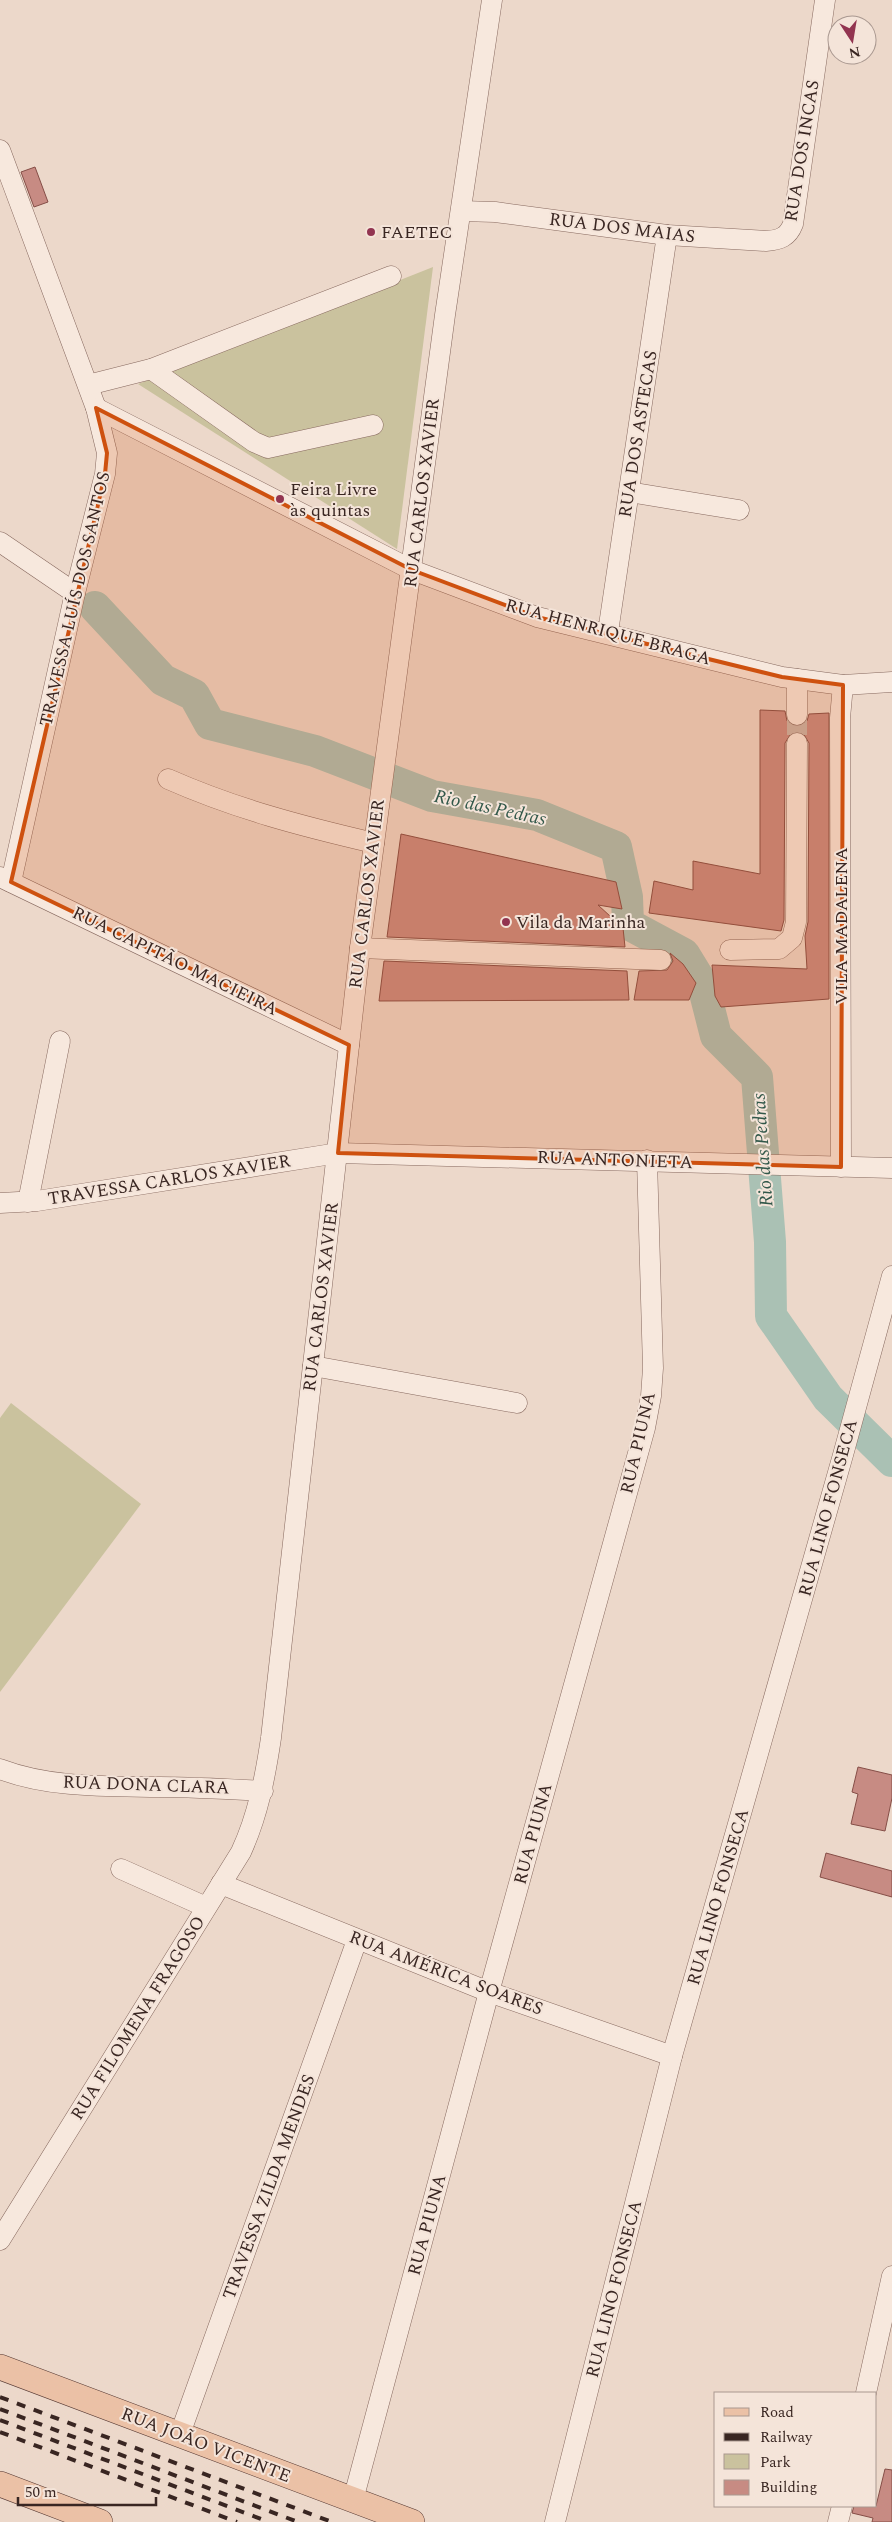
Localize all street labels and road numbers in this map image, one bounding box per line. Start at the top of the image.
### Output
street label: RUA DOS INCAS [777,78,827,224]
street label: RUA DOS MAIAS [547,206,697,250]
street label: RUA DOS ASTECAS [611,349,665,519]
street label: RUA CARLOS XAVIER [397,397,447,589]
street label: TRAVESSA LUÍS DOS SANTOS [33,469,117,729]
street label: RUA HENRIQUE BRAGA [502,592,714,672]
street label: RUA CARLOS XAVIER [342,798,392,990]
street label: VILA MADALENA [828,847,855,1005]
street label: RUA CAPITÃO MACIEIRA [67,899,283,1023]
street label: RUA ANTONIETA [537,1144,693,1176]
street label: TRAVESSA CARLOS XAVIER [46,1147,292,1213]
street label: RUA CARLOS XAVIER [296,1201,346,1393]
street label: RUA PIUNA [613,1389,663,1497]
street label: RUA LINO FONSECA [791,1416,865,1600]
street label: RUA DONA CLARA [62,1769,230,1801]
street label: RUA PIUNA [507,1780,559,1888]
street label: RUA LINO FONSECA [680,1806,756,1988]
street label: RUA FILOMENA FRAGOSO [64,1911,212,2125]
street label: RUA AMÉRICA SOARES [345,1924,547,2022]
street label: TRAVESSA ZILDA MENDES [216,2071,322,2303]
street label: RUA PIUNA [401,2171,453,2279]
street label: RUA LINO FONSECA [579,2197,649,2381]
street label: RUA JOÃO VICENTE [117,2400,295,2490]

